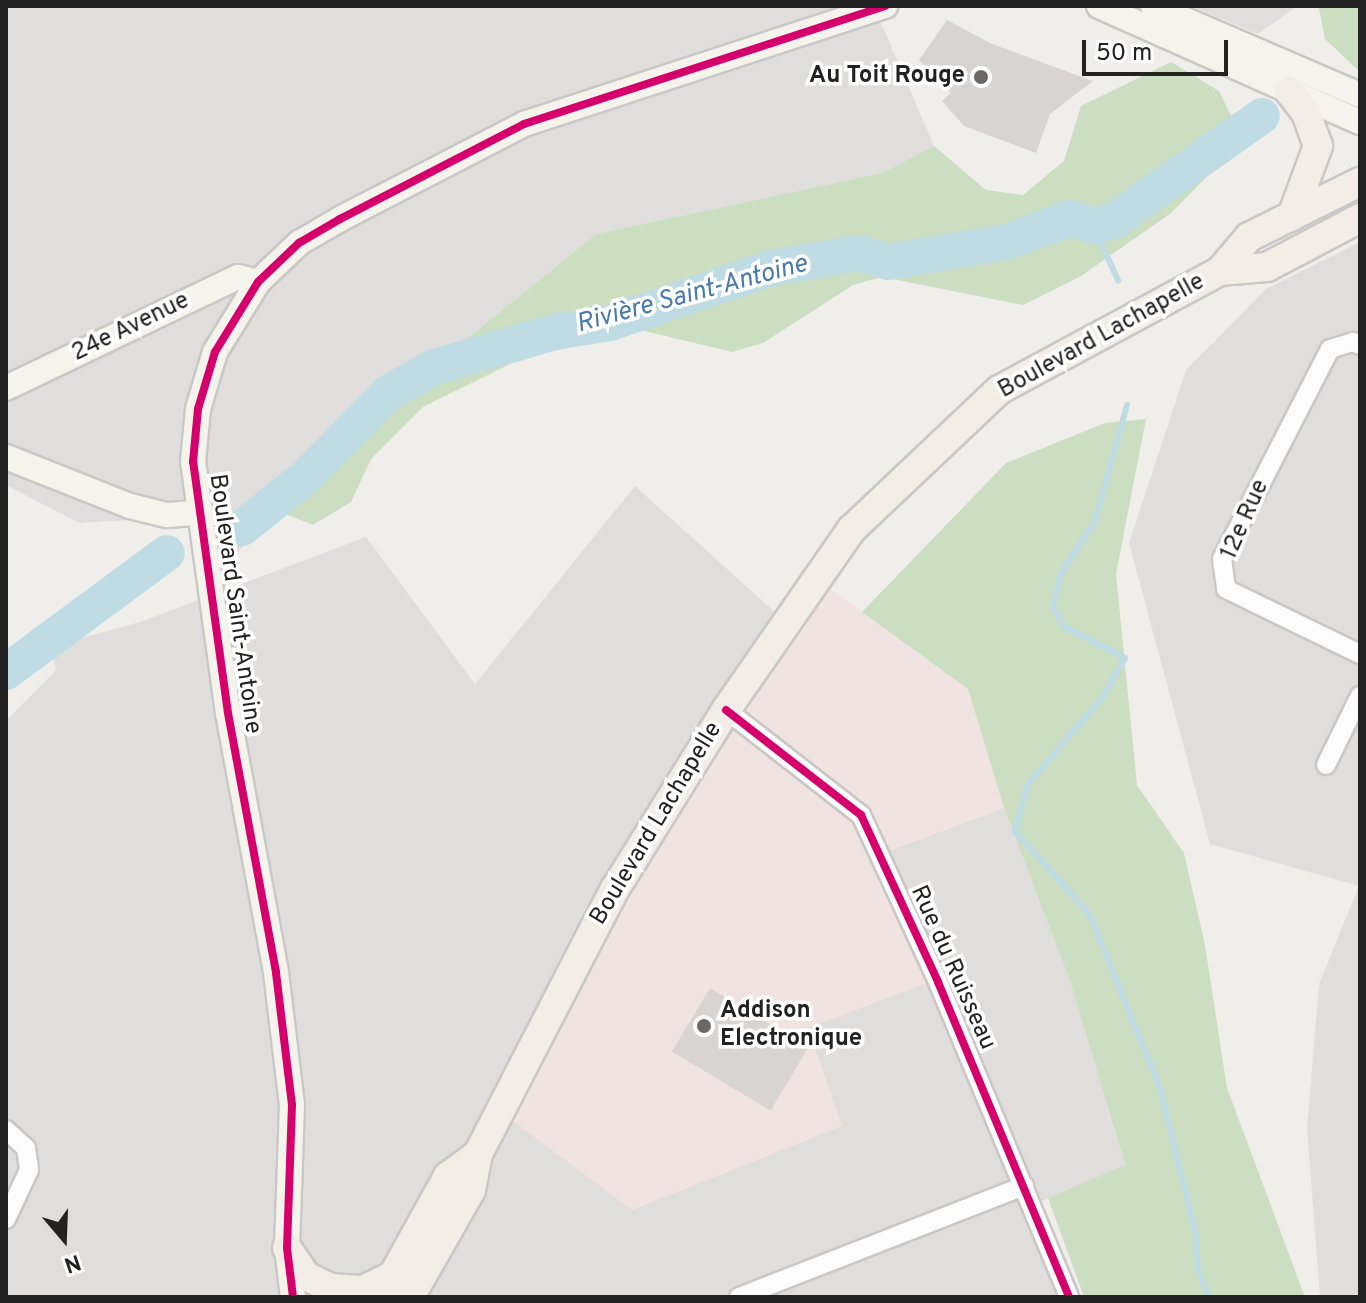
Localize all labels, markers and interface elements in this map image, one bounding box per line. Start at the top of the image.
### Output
scale bar [1086,24,1232,74]
text: 50 m [1096,39,1152,69]
place label: Au Toit Rouge [809,63,965,91]
marker: Au Toit Rouge [972,68,990,86]
water label: Rivière Saint-Antoine [573,249,811,341]
street label: Boulevard Lachapelle [994,268,1210,406]
street label: 24e Avenue [67,287,195,369]
street label: Boulevard Saint-Antoine [201,472,267,736]
street label: 12e Rue [1216,476,1276,564]
street label: Boulevard Lachapelle [585,717,729,931]
street label: Rue du Ruisseau [903,881,1001,1055]
place label: Addison Electronique [720,998,862,1054]
marker: Addison Electronique [695,1017,713,1035]
north arrow [24,1199,104,1279]
text: N [60,1247,84,1277]

